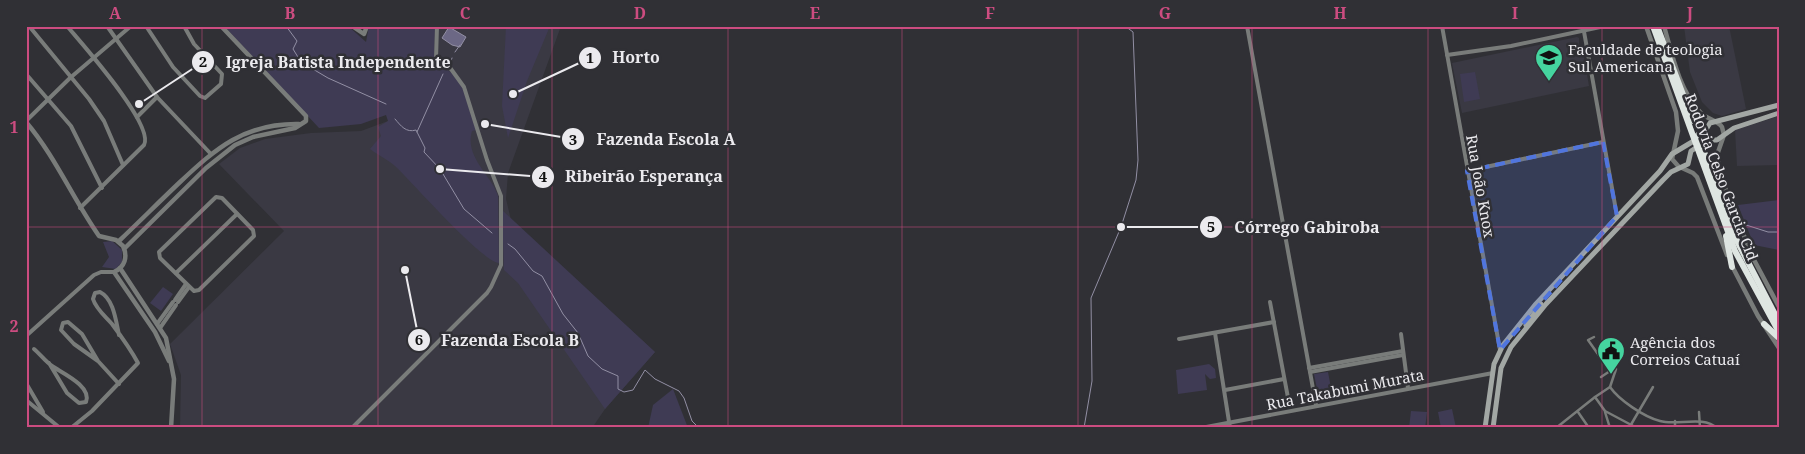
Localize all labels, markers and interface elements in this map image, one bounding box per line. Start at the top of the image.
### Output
text: A [109,2,122,24]
text: B [285,2,296,24]
text: C [460,2,471,24]
text: D [634,2,646,24]
text: E [810,2,820,24]
text: F [985,2,995,24]
text: G [1159,2,1171,24]
text: H [1333,2,1347,24]
text: I [1512,2,1518,24]
text: J [1686,2,1694,24]
place label: Faculdade de teologia Sul Americana [1568,39,1723,76]
callout: Horto [577,42,670,73]
school or university icon: Faculdade de teologia Sul Americana [1534,43,1564,82]
text: Horto [612,46,660,68]
callout: Igreja Batista Independente [191,47,461,78]
text: 1 [586,47,594,67]
text: 2 [199,51,207,71]
text: Igreja Batista Independente [225,51,451,73]
street label: Rodovia Celso Garcia Cid [1681,91,1763,263]
text: 1 [9,116,19,138]
callout: Fazenda Escola A [561,124,745,155]
text: Fazenda Escola A [596,128,737,150]
text: 3 [569,129,577,149]
street label: Rua João Knox [1462,133,1500,239]
callout: Ribeirão Esperança [530,161,733,192]
text: Ribeirão Esperança [565,165,723,187]
text: 4 [539,166,548,186]
callout: Córrego Gabiroba [1199,212,1389,242]
text: 5 [1207,216,1215,236]
text: Córrego Gabiroba [1234,216,1380,238]
text: 2 [9,315,19,337]
callout: Fazenda Escola B [406,325,589,356]
text: 6 [415,329,423,349]
text: Fazenda Escola B [441,329,579,351]
place label: Agência dos Correios Catuaí [1630,332,1740,369]
public building icon: Agência dos Correios Catuaí [1596,336,1626,375]
street label: Rua Takabumi Murata [1264,364,1426,414]

